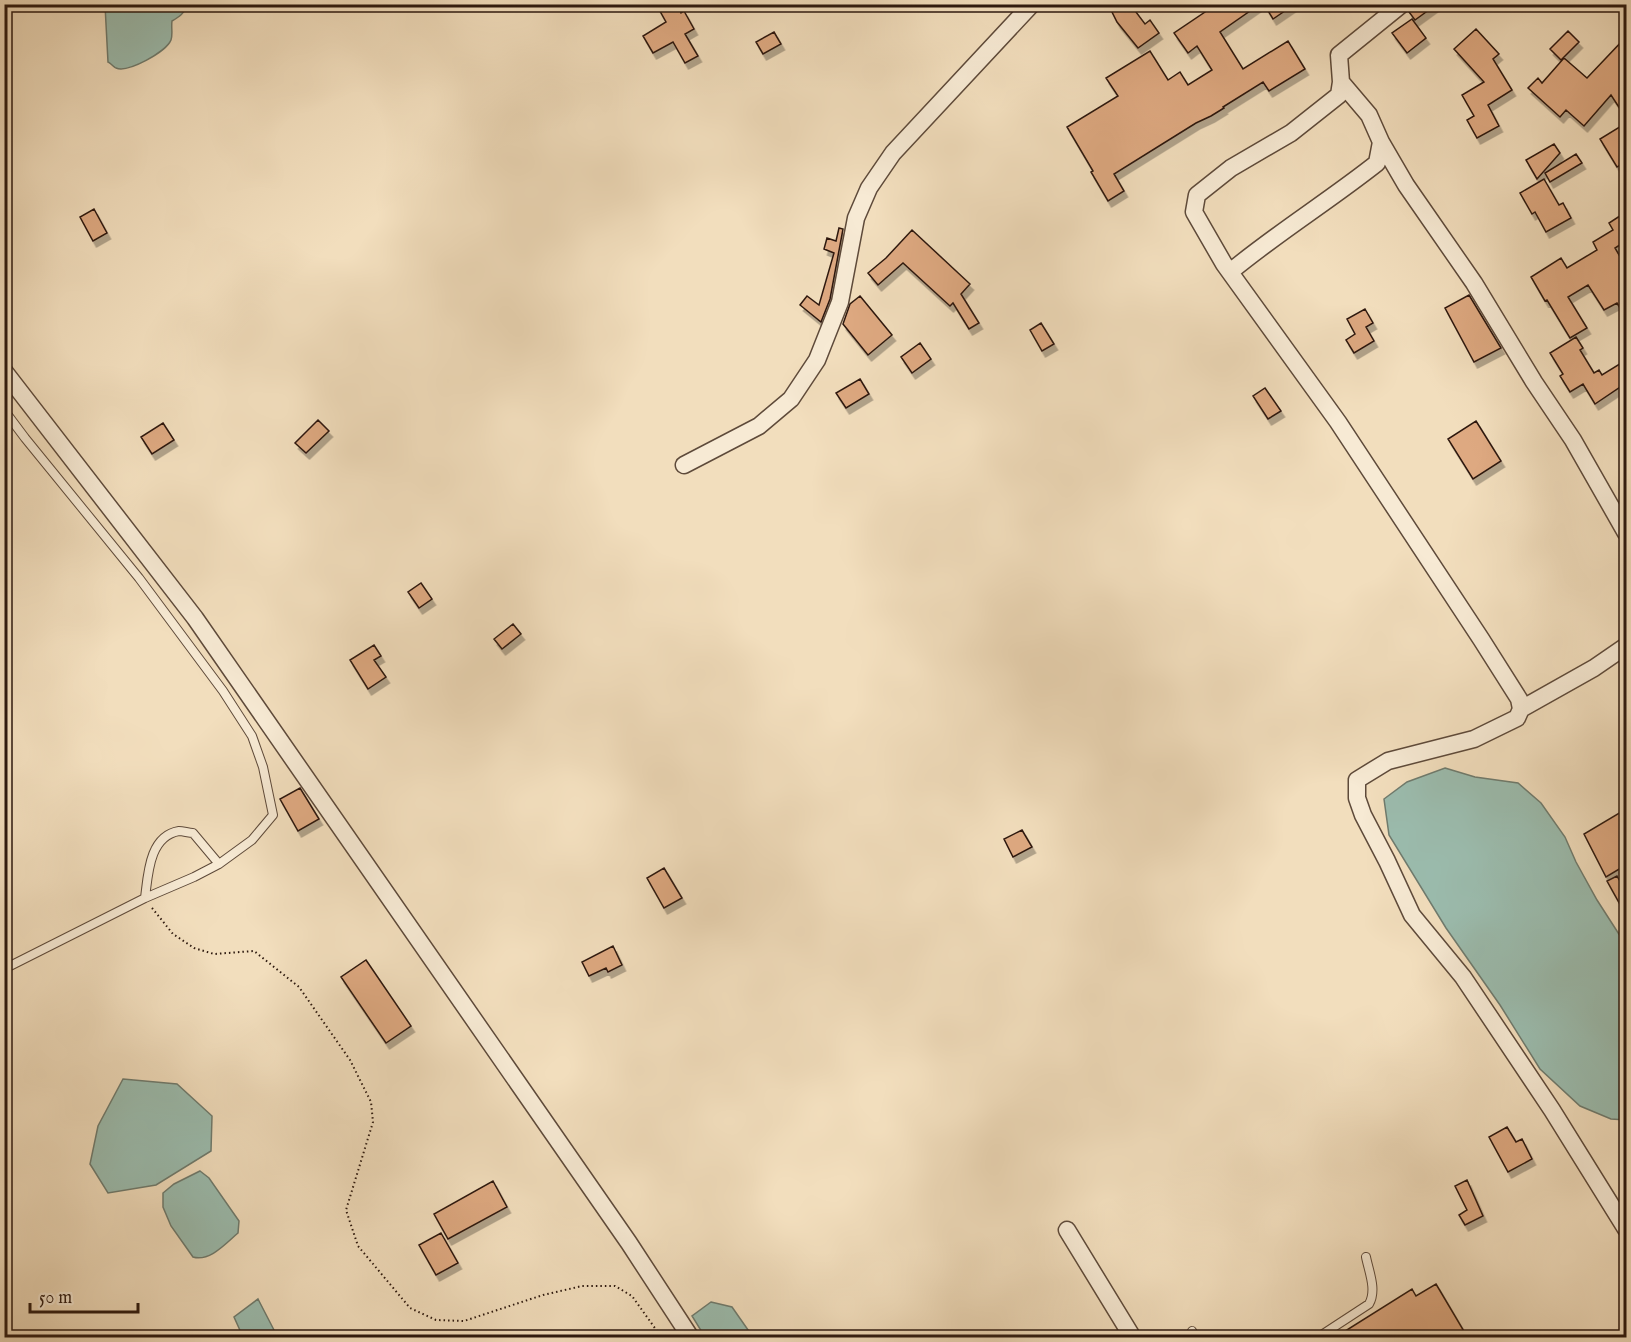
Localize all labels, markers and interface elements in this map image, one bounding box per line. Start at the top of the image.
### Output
scale bar [30,1276,138,1314]
text: 50 m [39,1287,72,1310]

